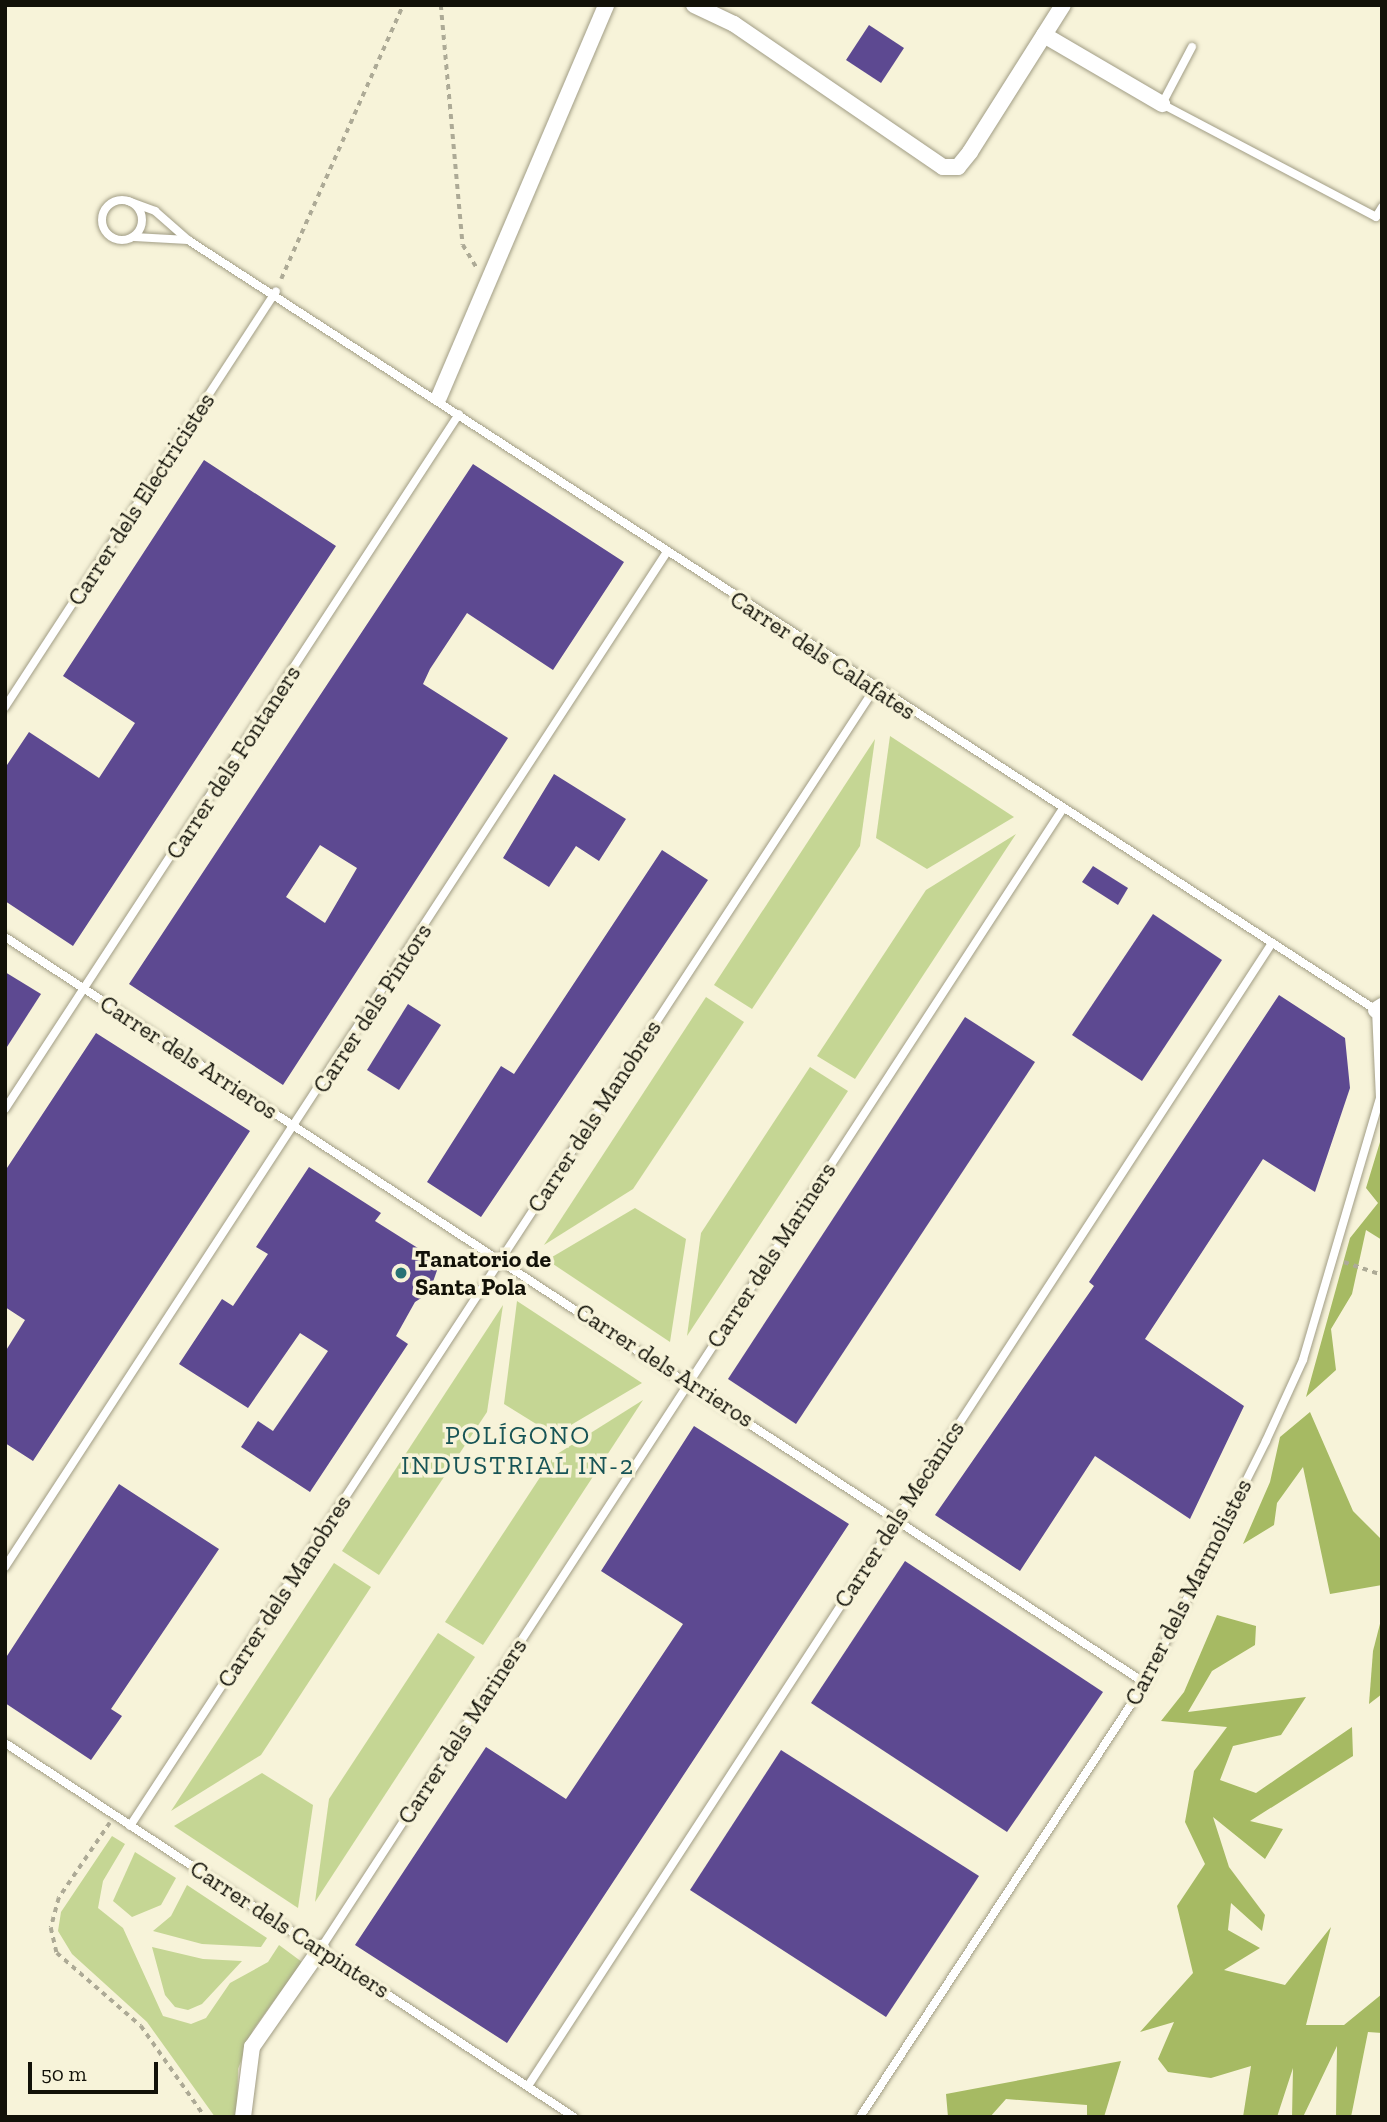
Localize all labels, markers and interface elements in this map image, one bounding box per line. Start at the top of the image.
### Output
street label: Carrer dels Electricistes [61,387,221,611]
street label: Carrer dels Calafates [725,584,921,726]
street label: Carrer dels Fontaners [159,659,307,865]
street label: Carrer dels Pintors [306,918,438,1098]
street label: Carrer dels Arrieros [94,988,284,1126]
street label: Carrer dels Manobres [521,1014,667,1218]
street label: Carrer dels Mariners [700,1157,842,1353]
place label: Tanatorio de Santa Pola [415,1245,551,1301]
marker: Tanatorio de Santa Pola [393,1265,409,1281]
street label: Carrer dels Arrieros [570,1296,760,1434]
street label: Carrer dels Mecànics [828,1415,970,1613]
district label: POLÍGONO INDUSTRIAL IN-2 [403,1420,633,1482]
street label: Carrer dels Marmolistes [1118,1474,1258,1710]
street label: Carrer dels Manobres [211,1489,357,1693]
street label: Carrer dels Mariners [391,1633,533,1829]
street label: Carrer dels Carpinters [185,1854,395,2004]
scale bar [32,2048,161,2092]
text: 50 m [41,2061,87,2086]

